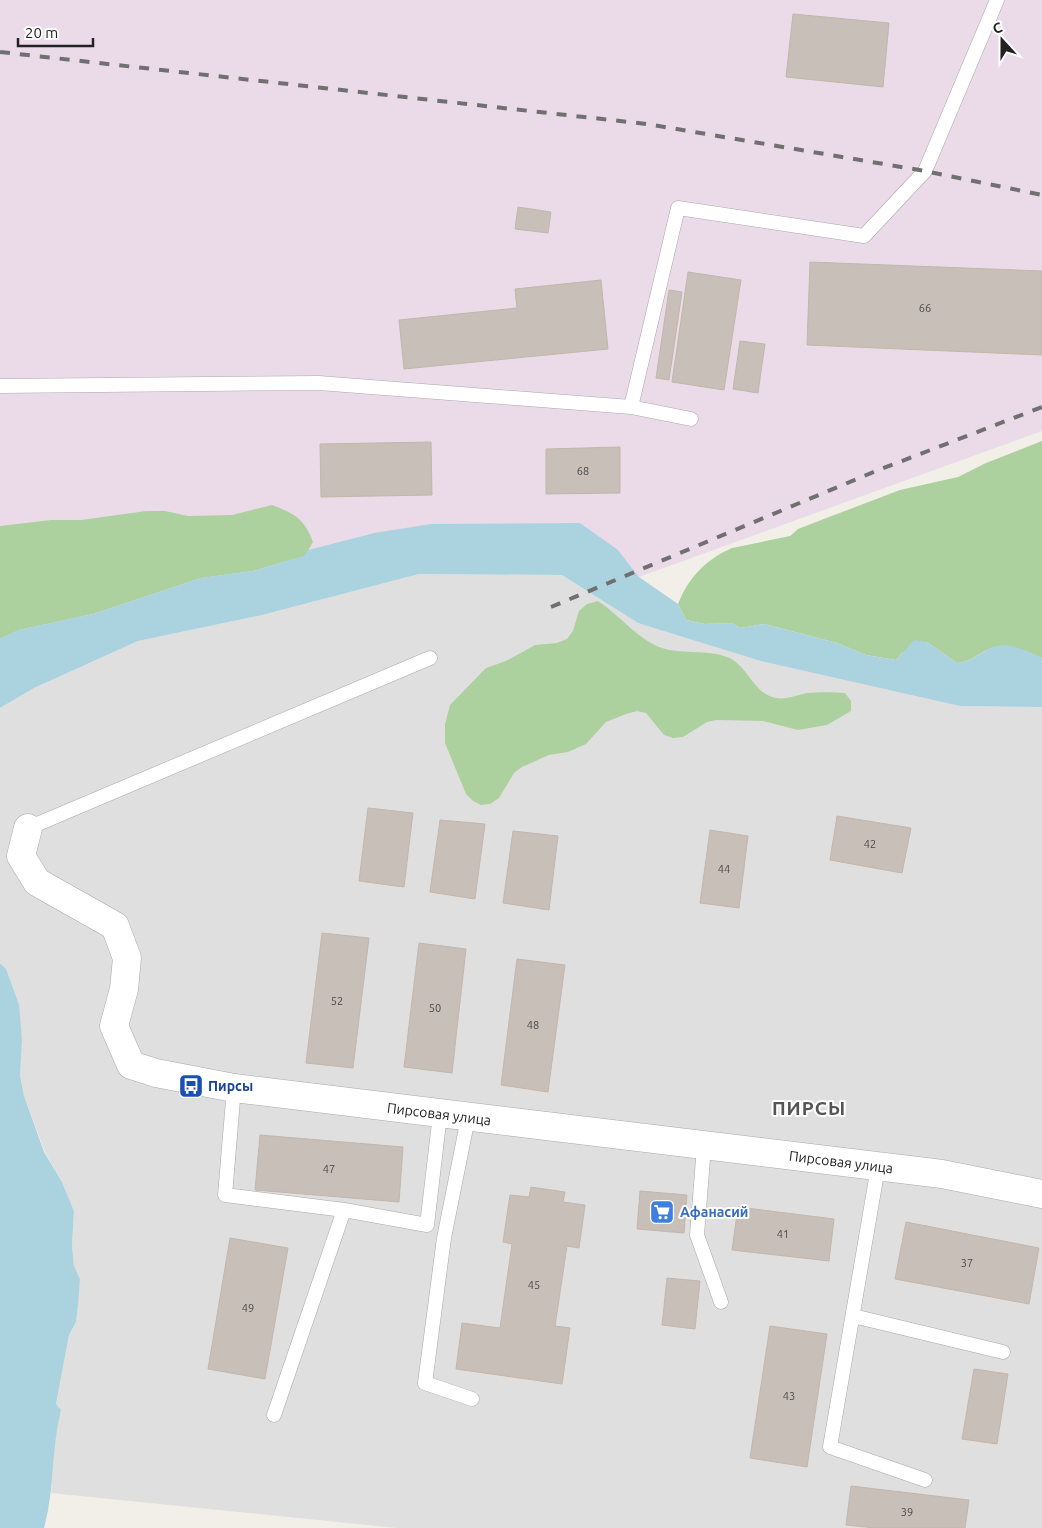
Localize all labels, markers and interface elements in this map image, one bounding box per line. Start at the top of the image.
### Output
scale bar [18,15,92,47]
north arrow [977,15,1027,65]
text: С [990,19,1004,37]
text: 20 m [25,24,58,41]
house number: 66 [919,302,931,314]
house number: 68 [577,465,589,477]
house number: 42 [864,838,876,850]
house number: 44 [718,863,730,875]
house number: 52 [331,995,343,1007]
house number: 50 [429,1002,441,1014]
house number: 48 [527,1019,539,1031]
bus stop icon: Пирсы [178,1073,204,1099]
place label: Пирсы [208,1078,253,1094]
district label: ПИРСЫ [772,1097,846,1119]
street label: Пирсовая улица [386,1100,492,1128]
street label: Пирсовая улица [788,1148,894,1176]
house number: 47 [323,1163,335,1175]
supermarket icon: Афанасий [649,1199,675,1225]
place label: Афанасий [680,1204,748,1220]
house number: 41 [777,1228,789,1240]
house number: 37 [961,1257,973,1269]
house number: 45 [528,1279,540,1291]
house number: 49 [242,1302,254,1314]
house number: 43 [783,1390,795,1402]
house number: 39 [901,1506,913,1518]

